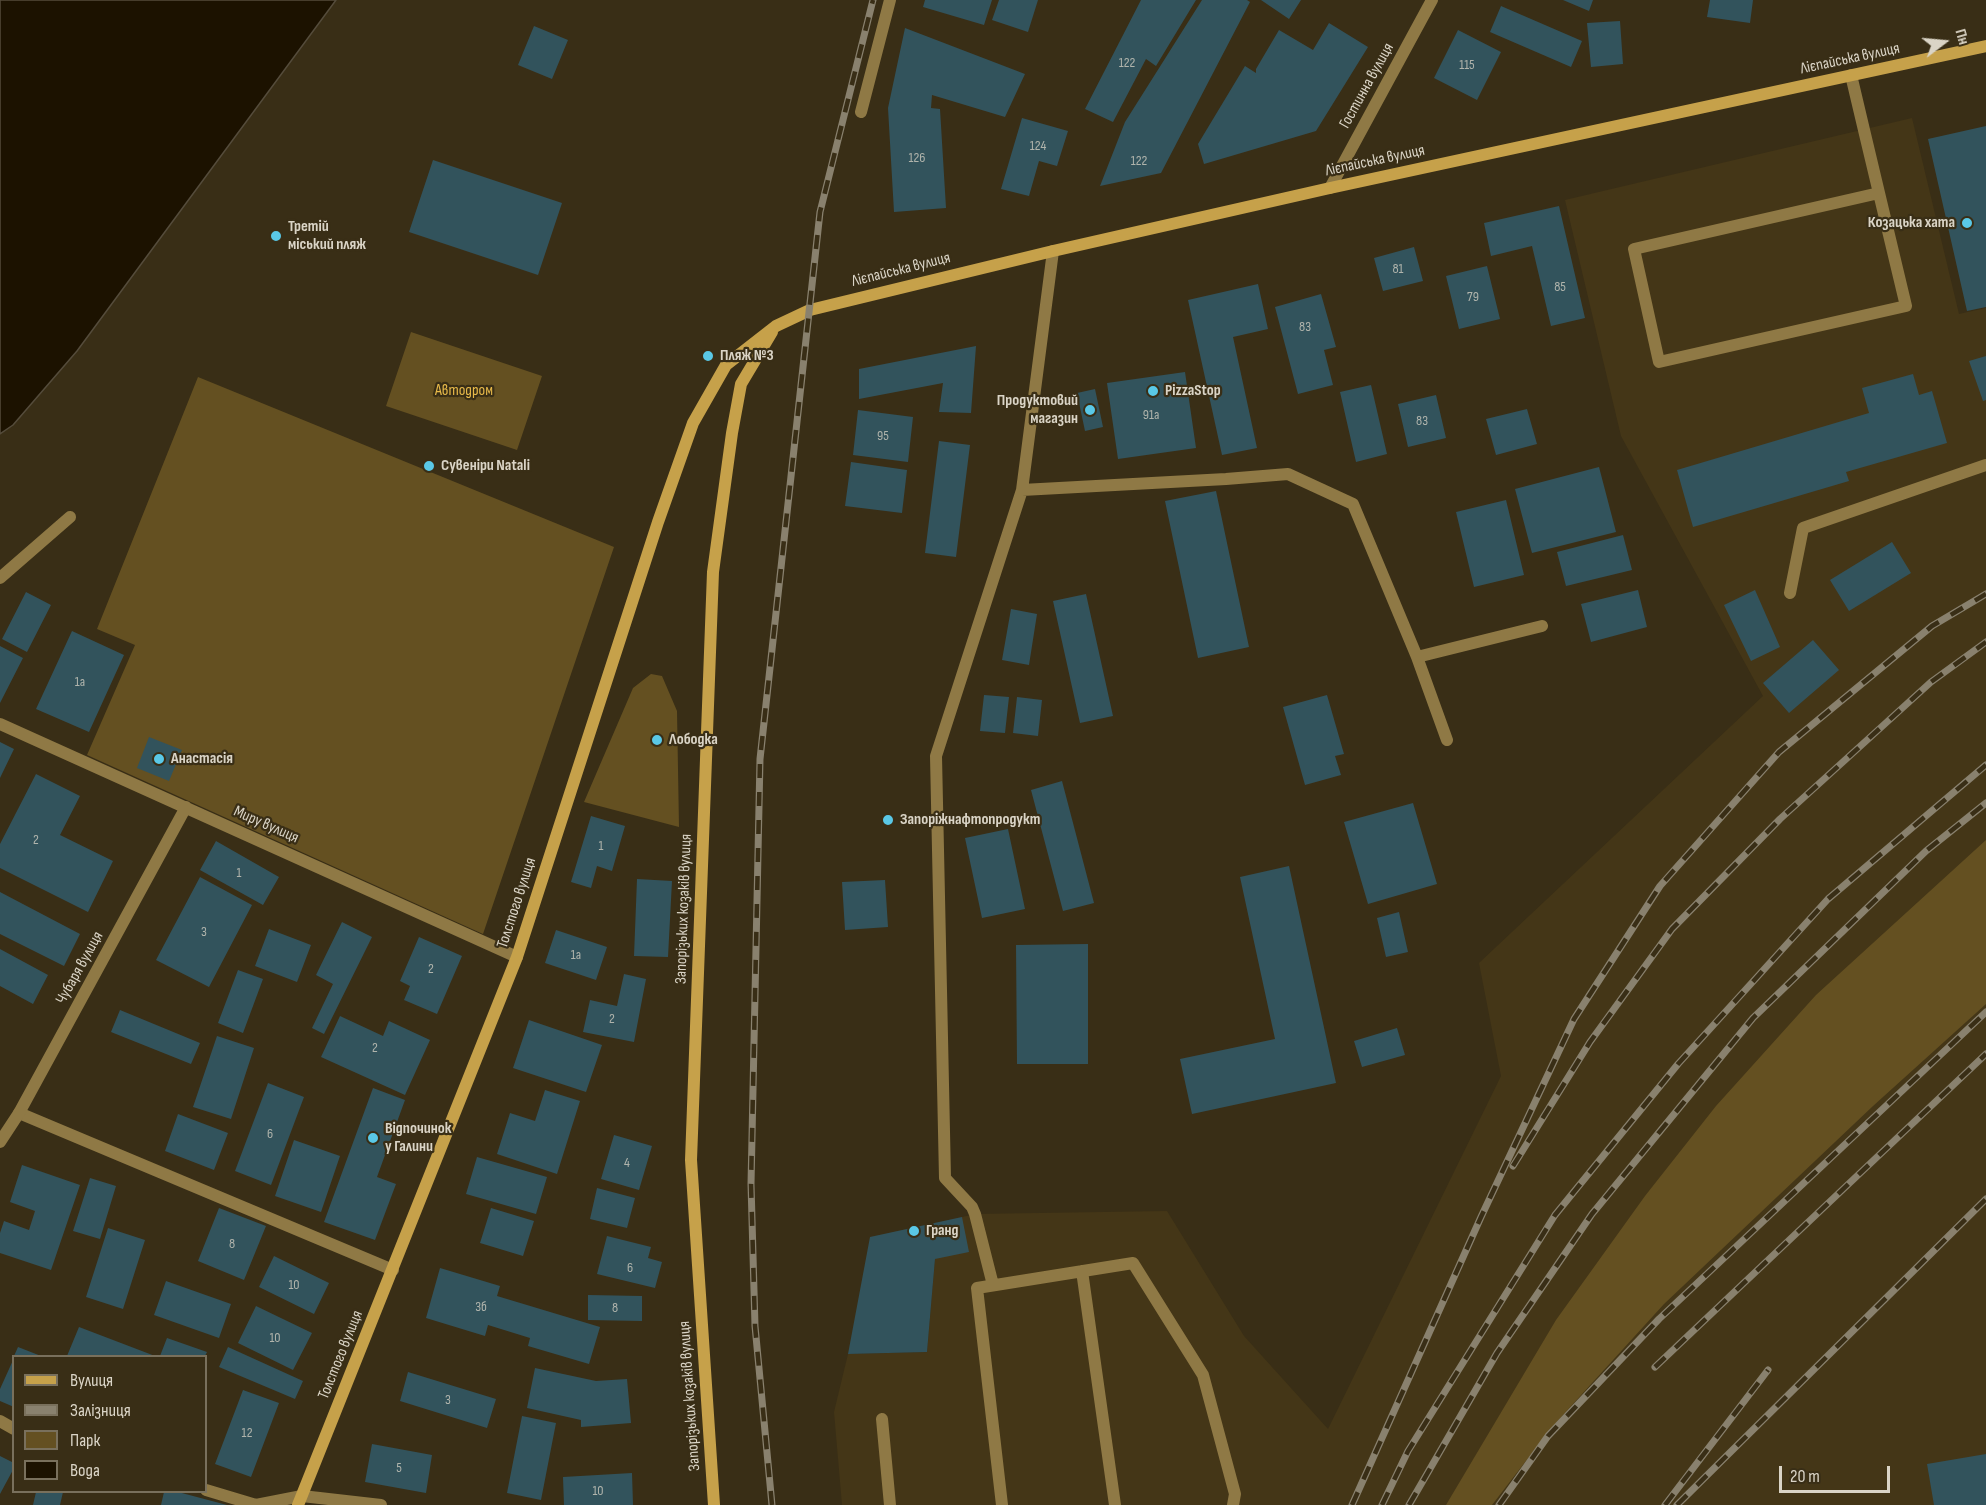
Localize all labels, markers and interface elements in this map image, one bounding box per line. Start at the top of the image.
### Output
north arrow [1914,12,1974,72]
text: Пн [1951,27,1973,47]
street label: Лієпайська вулиця [1799,39,1901,79]
street label: Гостинна вулиця [1336,40,1398,132]
house number: 122 [1119,55,1135,71]
house number: 115 [1459,57,1475,73]
house number: 124 [1030,138,1046,154]
street label: Лієпайська вулиця [1324,141,1426,181]
house number: 126 [909,150,925,166]
house number: 122 [1131,153,1147,169]
place label: Козацька хата [1868,213,1955,233]
marker: Козацька хата [1960,216,1974,230]
place label: Третій міський пляж [288,217,366,255]
marker: Третій міський пляж [269,229,283,243]
street label: Лієпайська вулиця [850,248,952,292]
house number: 81 [1392,261,1404,277]
house number: 85 [1554,279,1566,295]
house number: 79 [1467,289,1479,305]
house number: 83 [1299,319,1311,335]
place label: Пляж №3 [720,346,774,366]
marker: Пляж №3 [701,349,715,363]
park label: Автодром [435,381,493,401]
place label: PizzaStop [1165,381,1221,401]
marker: PizzaStop [1146,384,1160,398]
place label: Продуктовий магазин [997,391,1078,429]
marker: Продуктовий магазин [1083,403,1097,417]
house number: 91а [1143,407,1159,423]
house number: 83 [1416,413,1428,429]
house number: 95 [877,428,889,444]
place label: Сувеніри Natali [441,456,530,476]
marker: Сувеніри Natali [422,459,436,473]
house number: 1а [75,674,85,690]
place label: Лободка [669,730,718,750]
marker: Лободка [650,733,664,747]
place label: Анастасія [171,749,233,769]
marker: Анастасія [152,752,166,766]
street label: Миру вулиця [230,802,302,848]
place label: Запоріжнафтопродукт [900,810,1040,830]
marker: Запоріжнафтопродукт [881,813,895,827]
house number: 2 [33,832,39,848]
street label: Запорізьких козаків вулиця [672,834,696,984]
house number: 1 [599,838,603,854]
street label: Толстого вулиця [493,855,541,951]
house number: 1 [237,865,241,881]
house number: 3 [201,924,207,940]
street label: Чубаря вулиця [52,928,108,1008]
house number: 1а [571,947,581,963]
house number: 2 [428,961,434,977]
house number: 2 [609,1011,615,1027]
house number: 2 [372,1040,378,1056]
place label: Відпочинок у Галини [385,1119,451,1157]
house number: 6 [267,1126,273,1142]
marker: Відпочинок у Галини [366,1131,380,1145]
house number: 4 [624,1155,630,1171]
place label: Гранд [926,1221,959,1241]
marker: Гранд [907,1224,921,1238]
house number: 8 [229,1236,235,1252]
house number: 6 [627,1260,633,1276]
house number: 10 [288,1277,300,1293]
house number: 3б [475,1299,487,1315]
house number: 8 [612,1300,618,1316]
street label: Толстого вулиця [314,1308,368,1402]
street label: Запорізьких козаків вулиця [675,1320,705,1472]
house number: 10 [269,1330,281,1346]
legend [12,1355,207,1493]
text: Вулиця [70,1370,113,1391]
house number: 3 [445,1392,451,1408]
text: Залізниця [70,1400,131,1421]
house number: 12 [242,1425,252,1441]
text: Парк [70,1430,100,1451]
scale bar [1782,1454,1893,1492]
text: Вода [70,1460,100,1481]
house number: 5 [396,1460,402,1476]
text: 20 m [1790,1466,1820,1487]
house number: 10 [592,1483,604,1499]

